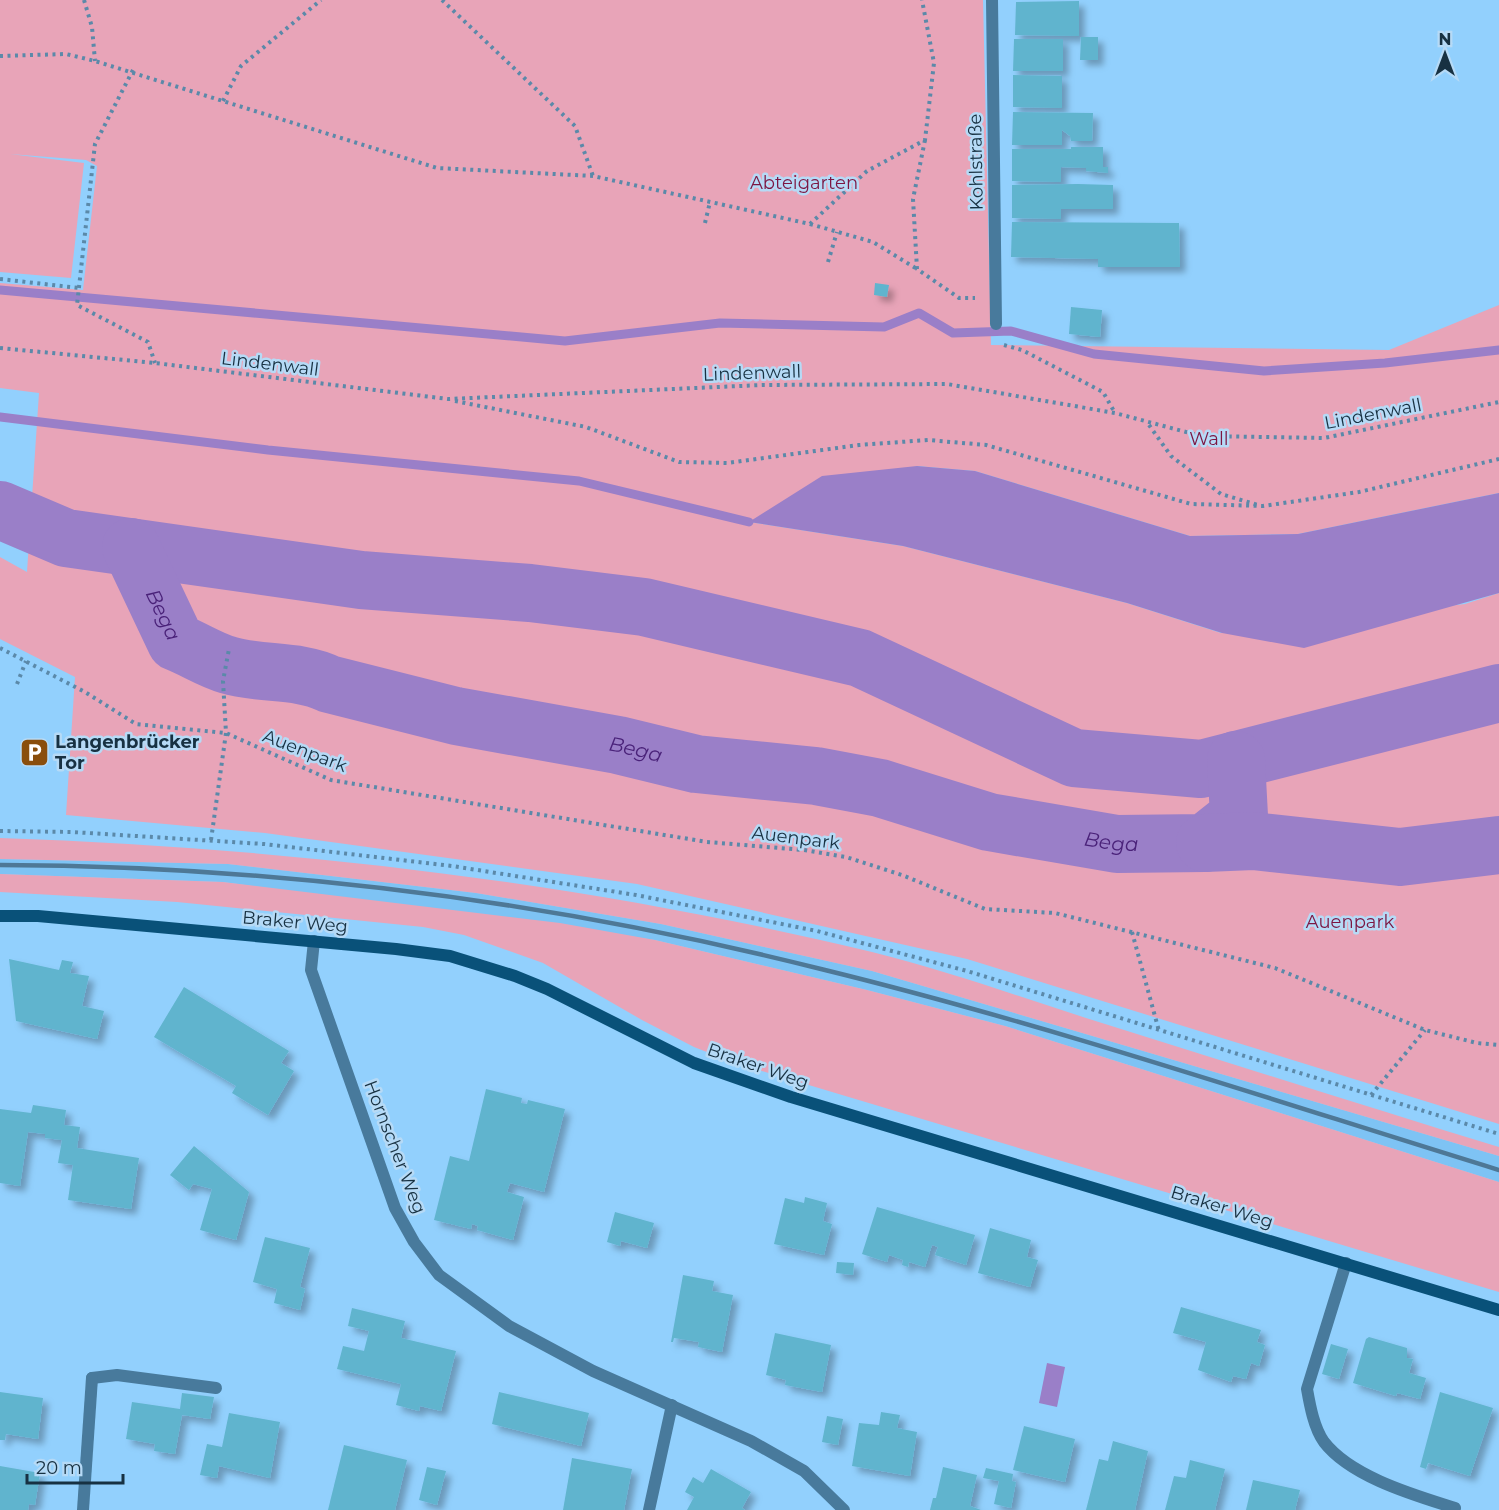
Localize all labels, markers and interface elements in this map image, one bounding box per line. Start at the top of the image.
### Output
north arrow [1415,24,1475,84]
text: N [1439,30,1451,49]
street label: Kohlstraße [964,113,988,211]
park label: Abteigarten [750,172,858,194]
street label: Lindenwall [220,347,320,381]
street label: Lindenwall [702,360,802,386]
street label: Lindenwall [1323,394,1423,434]
park label: Wall [1189,428,1229,450]
water label: Bega [141,585,186,645]
street label: Auenpark [260,725,350,777]
place label: Langenbrücker Tor [55,731,200,774]
water label: Bega [607,732,665,767]
parking icon: Langenbrücker Tor [18,736,50,768]
street label: Auenpark [751,822,841,854]
water label: Bega [1082,827,1139,856]
street label: Braker Weg [241,906,349,938]
park label: Auenpark [1306,911,1394,933]
street label: Braker Weg [704,1038,812,1094]
street label: Hornscher Weg [359,1077,431,1217]
street label: Braker Weg [1168,1181,1276,1233]
scale bar [27,1447,123,1485]
text: 20 m [36,1457,82,1479]

